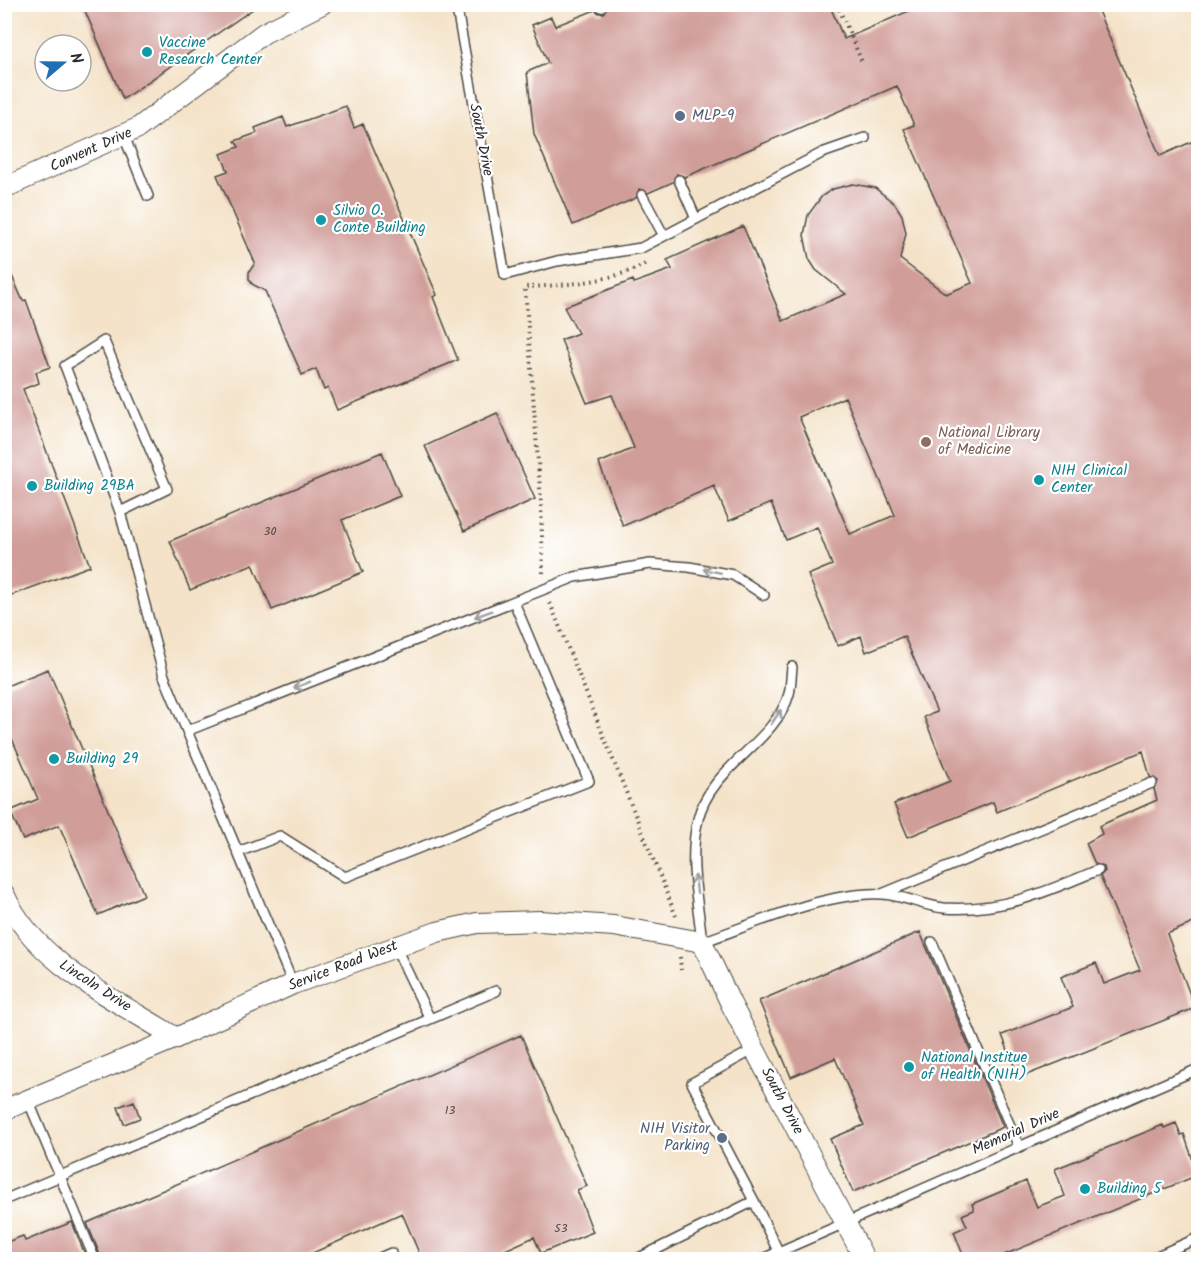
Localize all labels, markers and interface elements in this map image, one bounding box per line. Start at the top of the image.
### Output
place label: Vaccine Research Center [159,31,263,72]
north arrow [33,33,93,93]
marker: Vaccine Research Center [140,45,154,59]
text: N [62,49,89,67]
street label: South Drive [462,102,500,178]
place label: MLP-9 [692,104,735,128]
marker: MLP-9 [673,109,687,123]
street label: Convent Drive [46,121,136,179]
place label: Silvio O. Conte Building [333,199,426,240]
marker: Silvio O. Conte Building [314,213,328,227]
place label: National Library of Medicine [938,421,1041,462]
marker: National Library of Medicine [919,435,933,449]
place label: NIH Clinical Center [1051,459,1127,500]
marker: NIH Clinical Center [1032,473,1046,487]
place label: Building 29BA [44,474,135,498]
marker: Building 29BA [25,479,39,493]
house number: 30 [264,522,276,541]
one-way arrow [702,565,722,576]
one-way arrow [474,609,493,620]
one-way arrow [293,680,312,691]
one-way arrow [769,708,782,725]
place label: Building 29 [66,747,139,771]
marker: Building 29 [47,752,61,766]
one-way arrow [690,874,701,894]
street label: Service Road West [285,934,402,998]
street label: Lincoln Drive [54,954,136,1019]
place label: National Institue of Health (NIH) [921,1046,1028,1087]
marker: National Institue of Health (NIH) [902,1060,916,1074]
street label: South Drive [754,1063,810,1139]
house number: 13 [445,1101,455,1120]
street label: Memorial Drive [968,1102,1064,1162]
place label: NIH Visitor Parking [640,1117,711,1158]
marker: NIH Visitor Parking [715,1131,729,1145]
place label: Building 5 [1097,1177,1162,1201]
marker: Building 5 [1078,1182,1092,1196]
house number: 53 [554,1219,568,1238]

